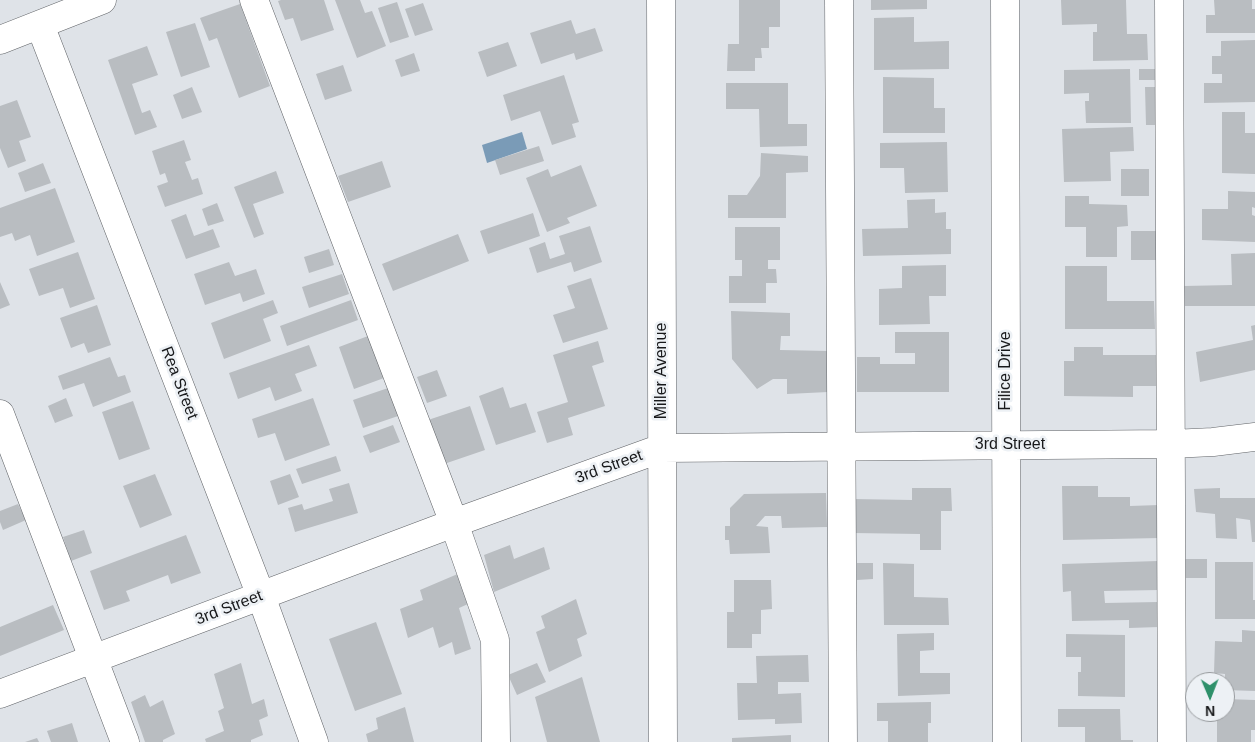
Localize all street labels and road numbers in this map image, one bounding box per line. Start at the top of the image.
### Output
street label: Miller Avenue [652,323,672,419]
street label: Filice Drive [996,331,1016,411]
street label: Rea Street [156,344,202,422]
street label: 3rd Street [975,435,1045,455]
street label: 3rd Street [573,446,645,488]
street label: 3rd Street [193,586,265,630]

